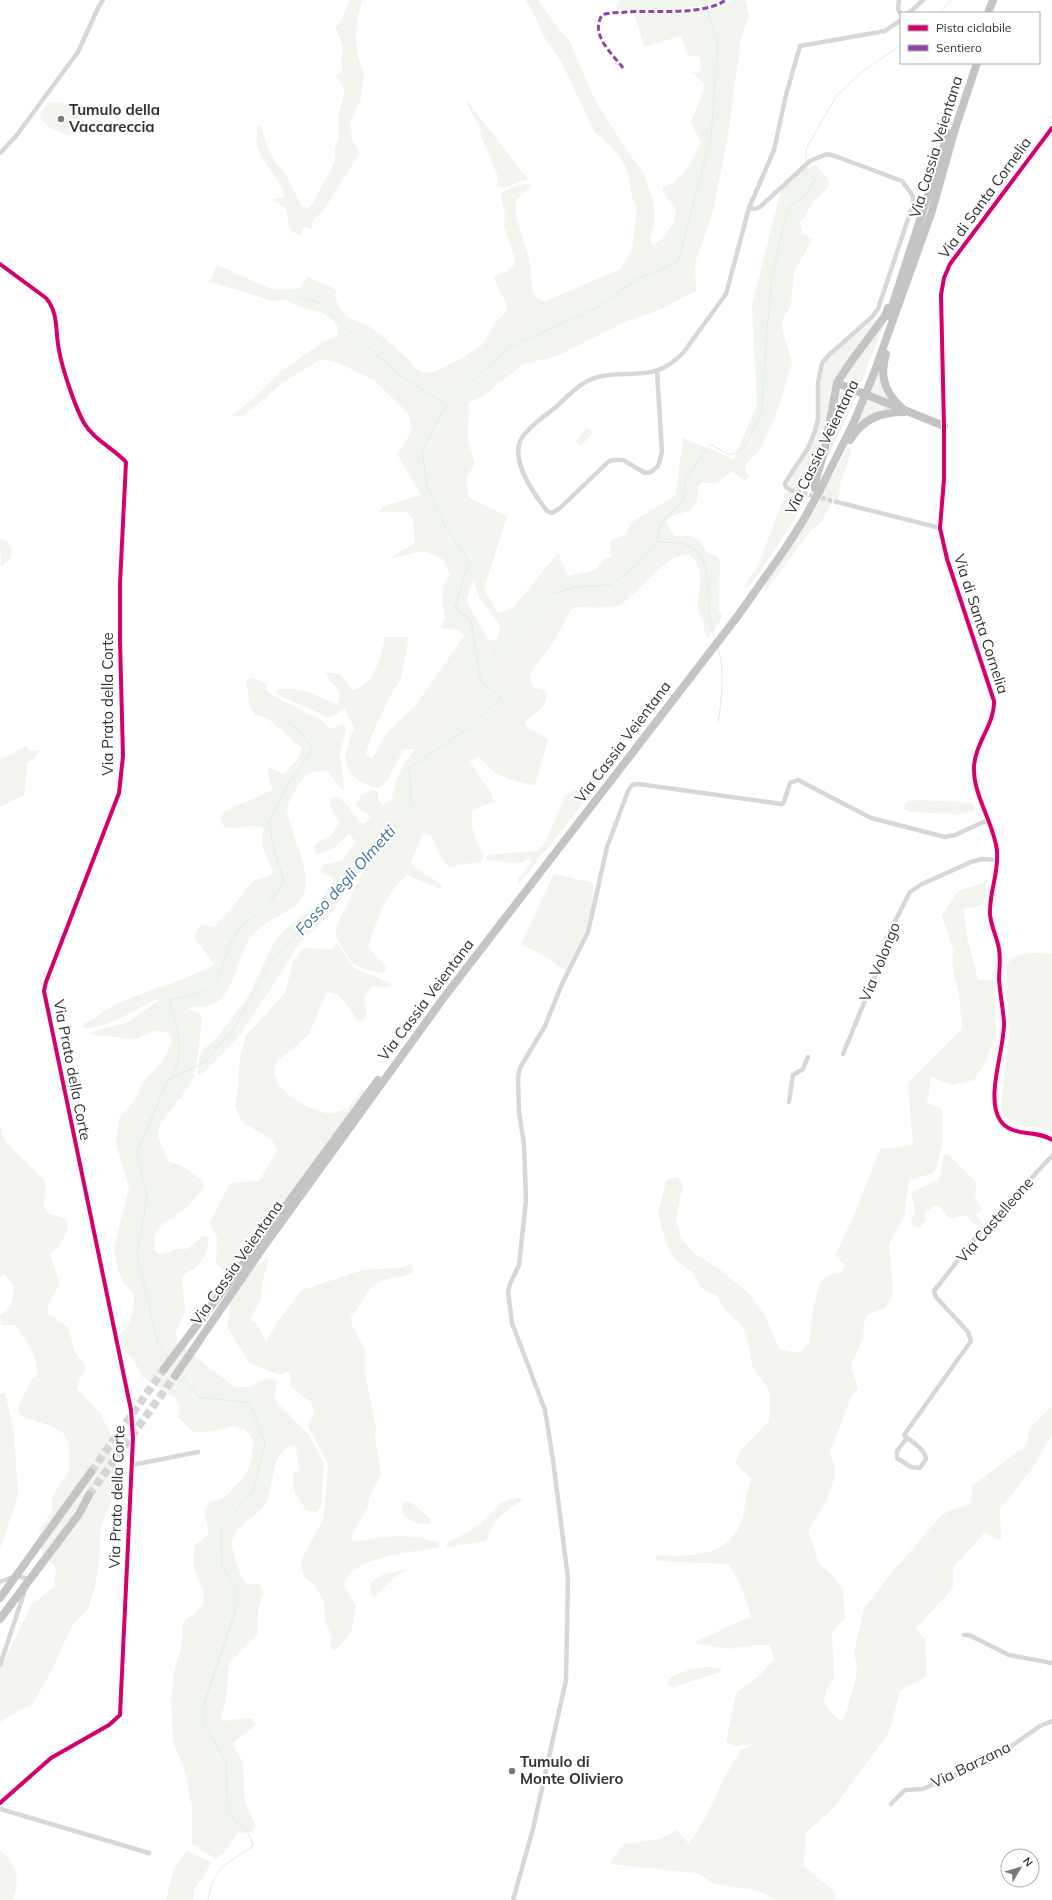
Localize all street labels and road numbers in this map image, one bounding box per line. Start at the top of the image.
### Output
street label: Via Cassia Veientana [905,73,966,220]
street label: Via di Santa Cornelia [934,133,1035,262]
street label: Via Cassia Veientana [781,376,862,517]
street label: Via di Santa Cornelia [950,552,1013,696]
street label: Via Prato della Corte [98,632,117,776]
street label: Via Cassia Veientana [571,677,675,806]
street label: Via Volongo [855,919,904,1004]
street label: Via Cassia Veientana [374,935,478,1064]
street label: Via Prato della Corte [49,998,95,1142]
street label: Via Castelleone [952,1173,1037,1266]
street label: Via Cassia Veientana [186,1197,287,1329]
street label: Via Prato della Corte [105,1425,128,1569]
street label: Via Barzana [928,1737,1014,1792]

